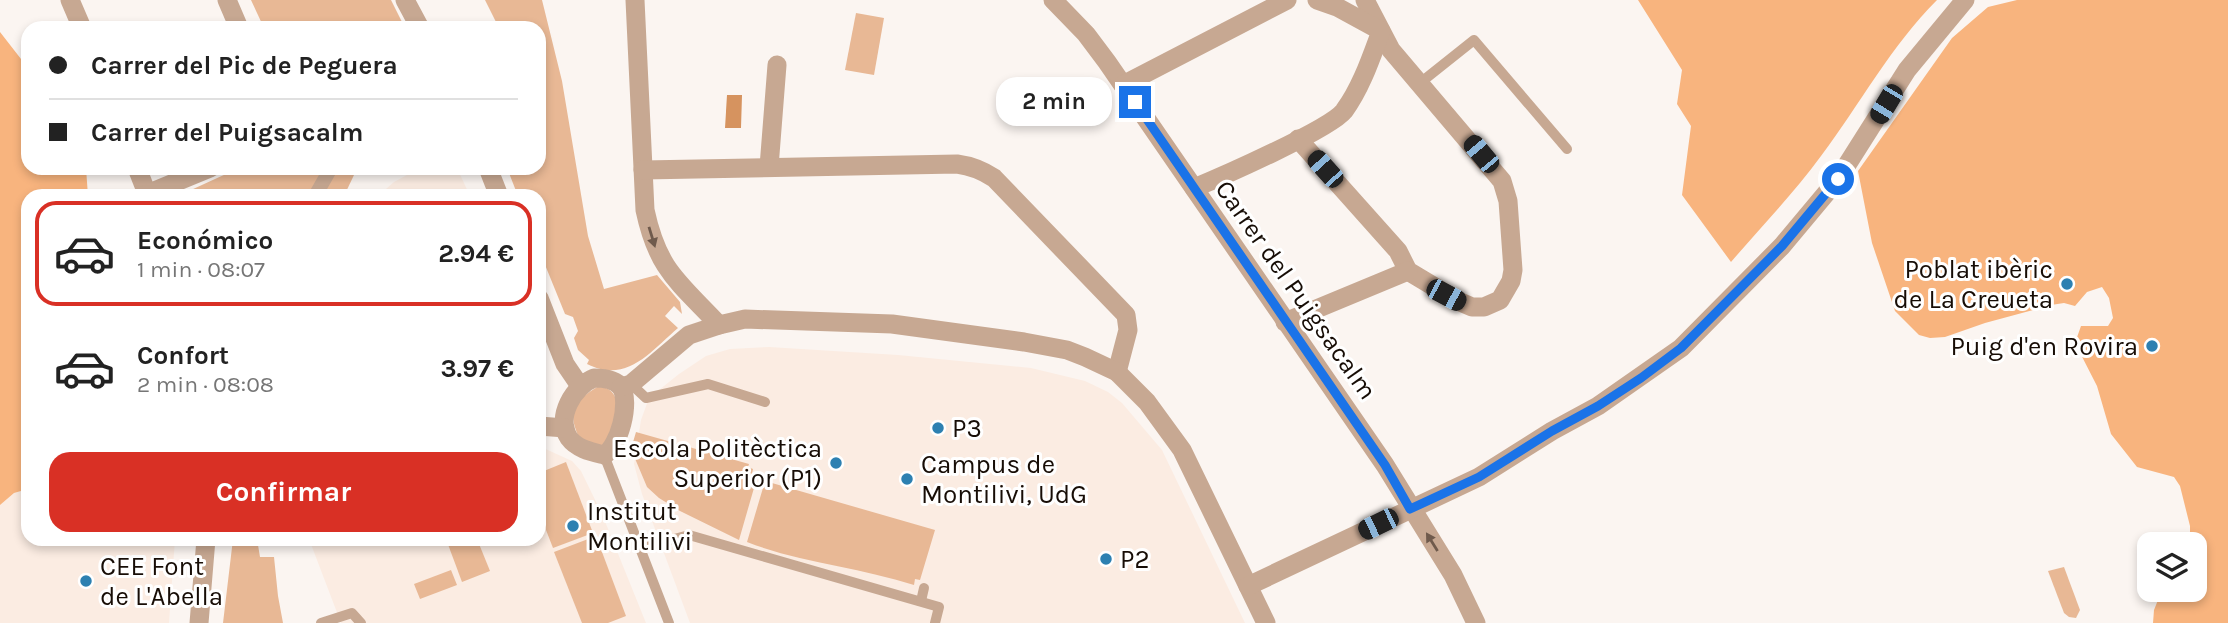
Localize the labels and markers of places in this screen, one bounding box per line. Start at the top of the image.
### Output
place label: Poblat ibèric de La Creueta [1894,254,2053,315]
marker: Poblat ibèric de La Creueta [2059,276,2075,292]
place label: Puig d'en Rovira [1950,331,2138,362]
marker: Puig d'en Rovira [2144,338,2160,354]
place label: P3 [952,413,982,444]
marker: P3 [930,420,946,436]
place label: Escola Politèctica Superior (P1) [613,433,822,494]
place label: Campus de Montilivi, UdG [921,449,1087,510]
marker: Escola Politèctica Superior (P1) [828,455,844,471]
marker: Campus de Montilivi, UdG [899,471,915,487]
place label: Institut Montilivi [587,496,692,557]
marker: Institut Montilivi [565,518,581,534]
place label: P2 [1120,544,1149,575]
place label: CEE Font de L'Abella [100,551,223,612]
marker: P2 [1098,551,1114,567]
marker: CEE Font de L'Abella [78,573,94,589]

